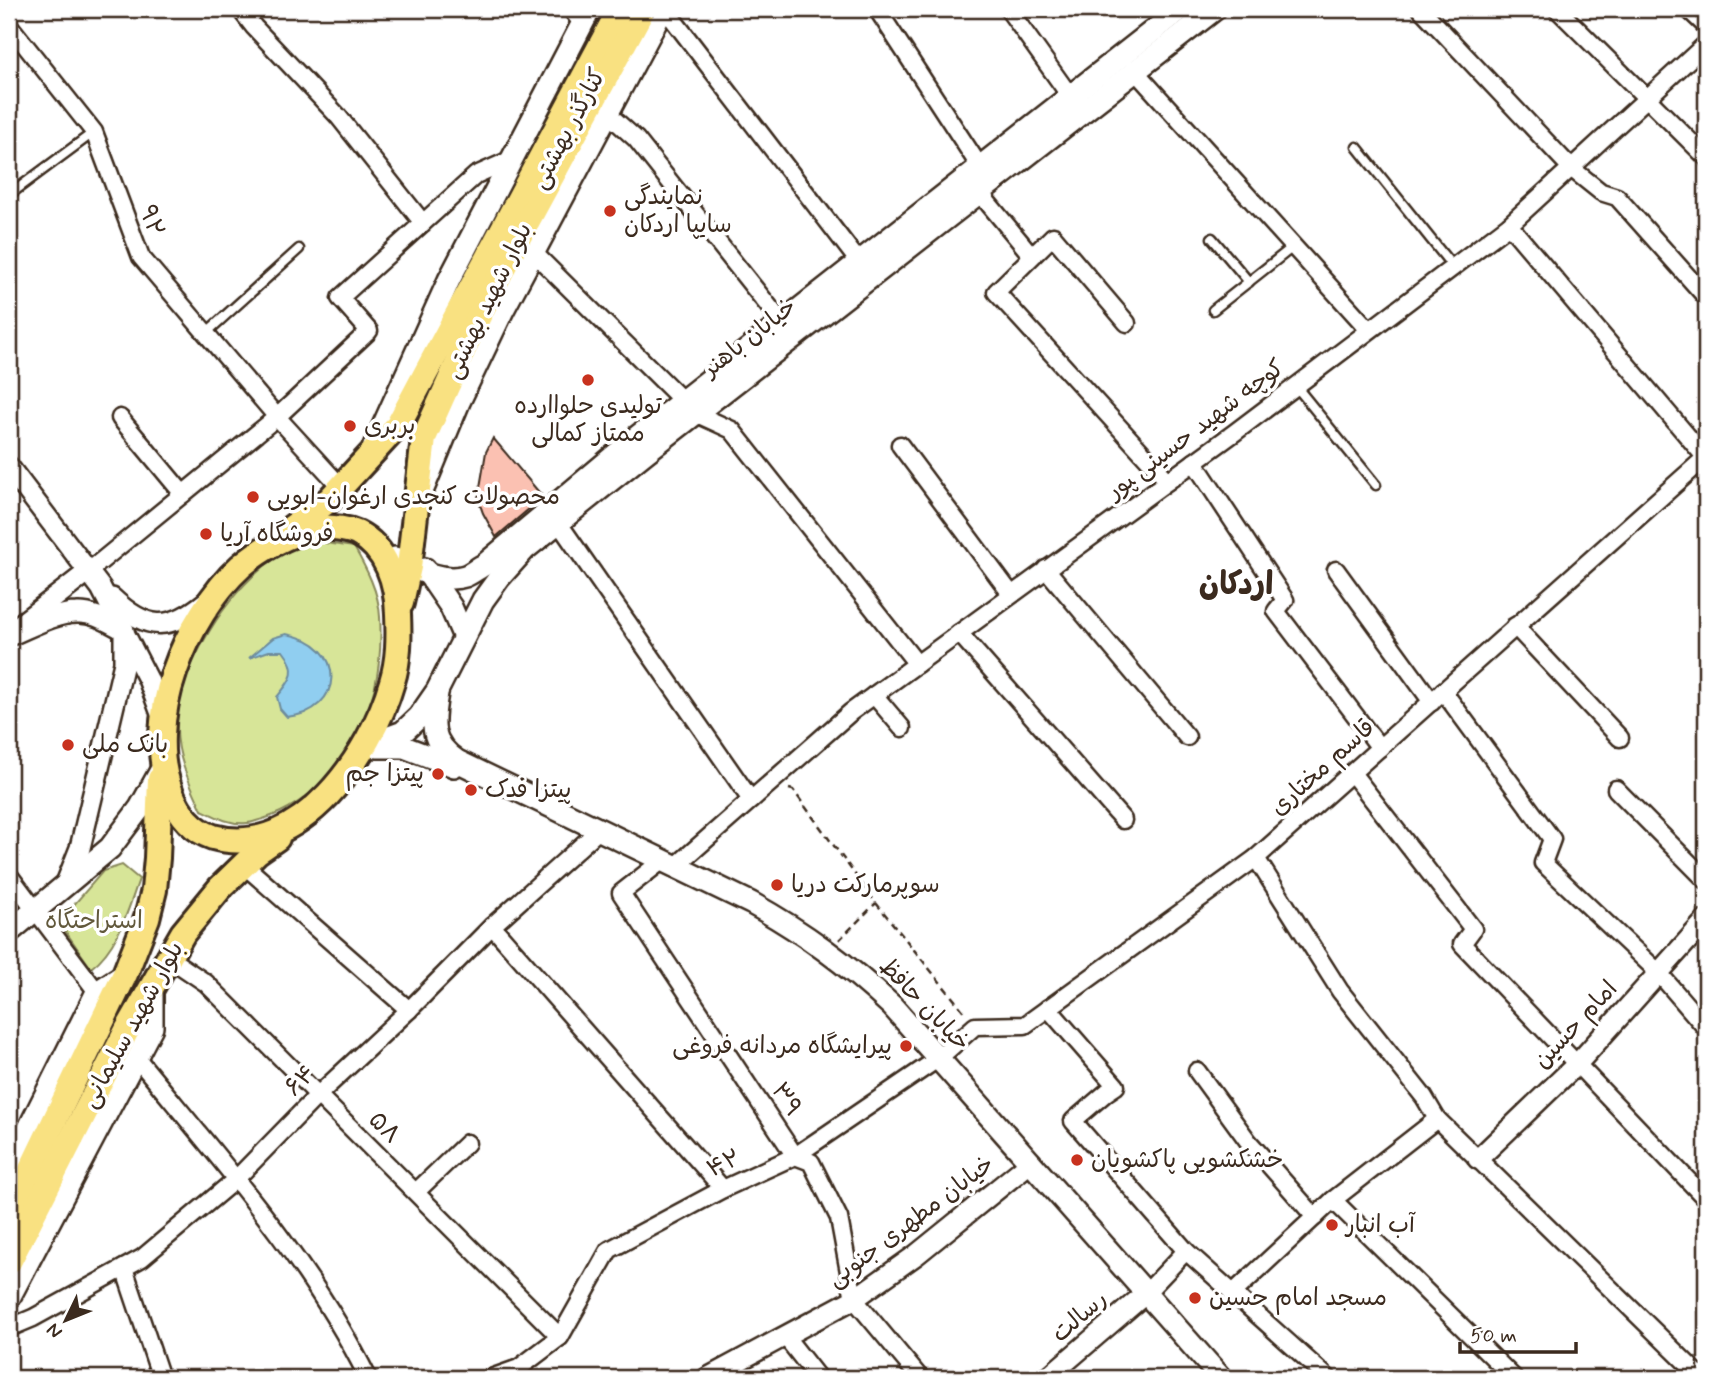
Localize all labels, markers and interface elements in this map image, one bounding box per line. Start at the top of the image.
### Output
street label: کنارگذر بهشتی [524,63,614,195]
place label: نمایندگی سایپا اردکان [624,182,732,241]
street label: ۹۲ [131,201,171,241]
marker: نمایندگی سایپا اردکان [602,203,618,219]
street label: بلوار شهید بهشتی [438,218,540,384]
street label: خیابان باهنر [695,292,803,386]
street label: کوچه شهید حسینی ‍پور [1099,353,1291,508]
marker: تولیدی حلواارده ممتاز کمالی [580,372,596,388]
place label: تولیدی حلواارده ممتاز کمالی [514,391,663,450]
place label: بربری [364,411,416,442]
marker: بربری [342,418,358,434]
place label: محصولات کنجدی ارغوان-ابویی [267,482,560,513]
marker: محصولات کنجدی ارغوان-ابویی [245,489,261,505]
place label: فروشگاه آریا [220,519,333,550]
marker: فروشگاه آریا [198,526,214,542]
district label: اردکان [1199,564,1273,606]
street label: قاسم مختاری [1264,713,1383,824]
place label: بانک ملی [82,730,168,761]
marker: بانک ملی [60,737,76,753]
place label: پیتزا جم [345,759,424,791]
marker: پیتزا جم [430,766,446,782]
place label: پیتزا فدک [485,775,572,806]
marker: پیتزا فدک [463,782,479,798]
place label: سوپرمارکت دریا [791,870,940,901]
marker: سوپرمارکت دریا [769,877,785,893]
park label: استراحتگاه [45,906,143,937]
street label: بلوار شهید سلیمانی [74,936,192,1114]
street label: خیابان حافظ [872,952,976,1058]
street label: امام حسین [1527,974,1626,1076]
place label: پیرایشگاه مردانه فروغی [672,1031,892,1062]
marker: پیرایشگاه مردانه فروغی [898,1038,914,1054]
street label: ۶۴ [279,1059,323,1103]
street label: ۳۹ [763,1077,809,1123]
street label: ۵۸ [361,1105,407,1151]
street label: ۴۲ [702,1143,746,1185]
place label: خشکشویی پاکشویان [1091,1145,1283,1176]
street label: خیابان مطهری جنوبی [821,1149,1001,1295]
marker: خشکشویی پاکشویان [1069,1152,1085,1168]
place label: آب انبار [1344,1210,1416,1241]
marker: آب انبار [1324,1217,1340,1233]
place label: مسجد امام حسین [1209,1283,1387,1315]
street label: رسالت [1046,1284,1114,1350]
north arrow [32,1286,102,1356]
marker: مسجد امام حسین [1187,1290,1203,1306]
scale bar [1460,1310,1575,1354]
text: N [41,1317,68,1344]
text: 50 m [1470,1322,1517,1350]

